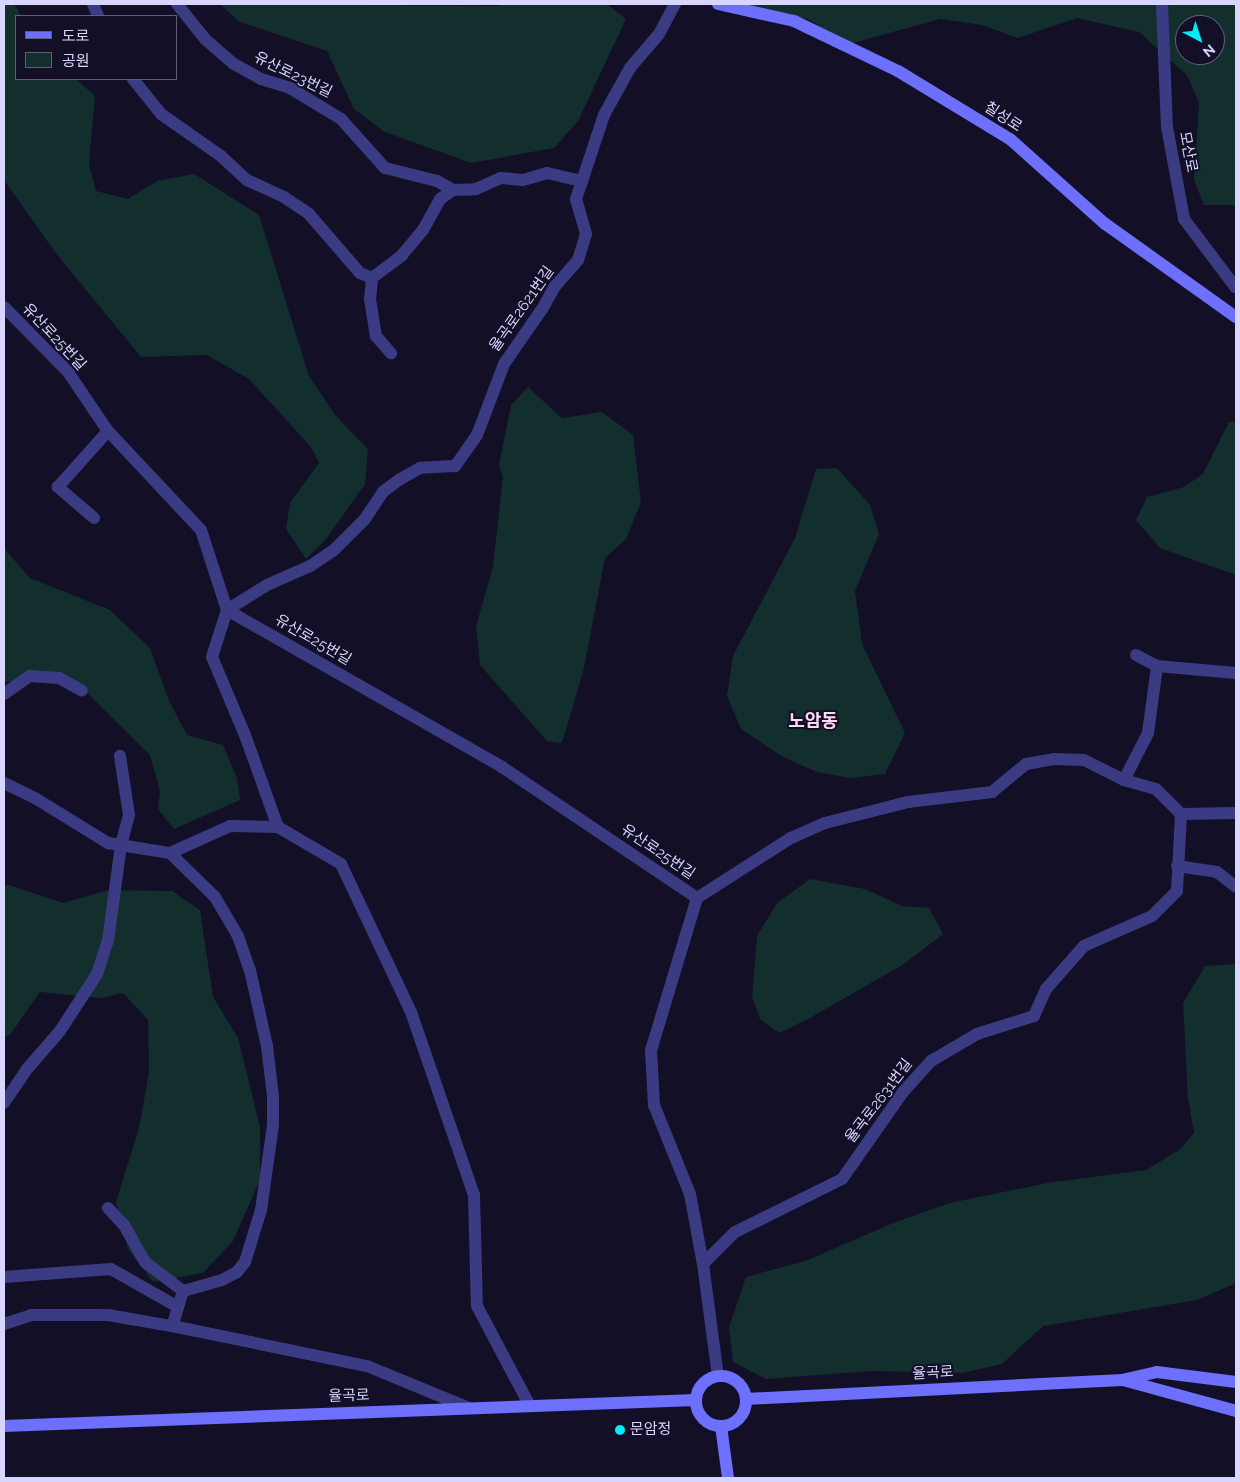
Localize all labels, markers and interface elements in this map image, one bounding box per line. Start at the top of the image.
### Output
legend [15,15,178,80]
north arrow [1175,15,1225,65]
text: 도로 [62,27,90,45]
text: N [1200,41,1218,60]
street label: 유산로23번길 [251,48,335,102]
text: 공원 [62,52,90,70]
street label: 칠성로 [981,98,1025,136]
street label: 모산로 [1175,130,1201,174]
street label: 율곡로2621번길 [486,263,558,355]
street label: 유산로25번길 [18,300,90,374]
street label: 유산로25번길 [272,611,354,669]
district label: 노암동 [788,710,838,732]
street label: 유산로25번길 [618,821,698,883]
street label: 율곡로2631번길 [842,1056,916,1146]
street label: 율곡로 [912,1363,954,1383]
street label: 율곡로 [328,1386,370,1406]
place label: 문암정 [630,1421,671,1439]
marker: 문암정 [614,1424,626,1436]

